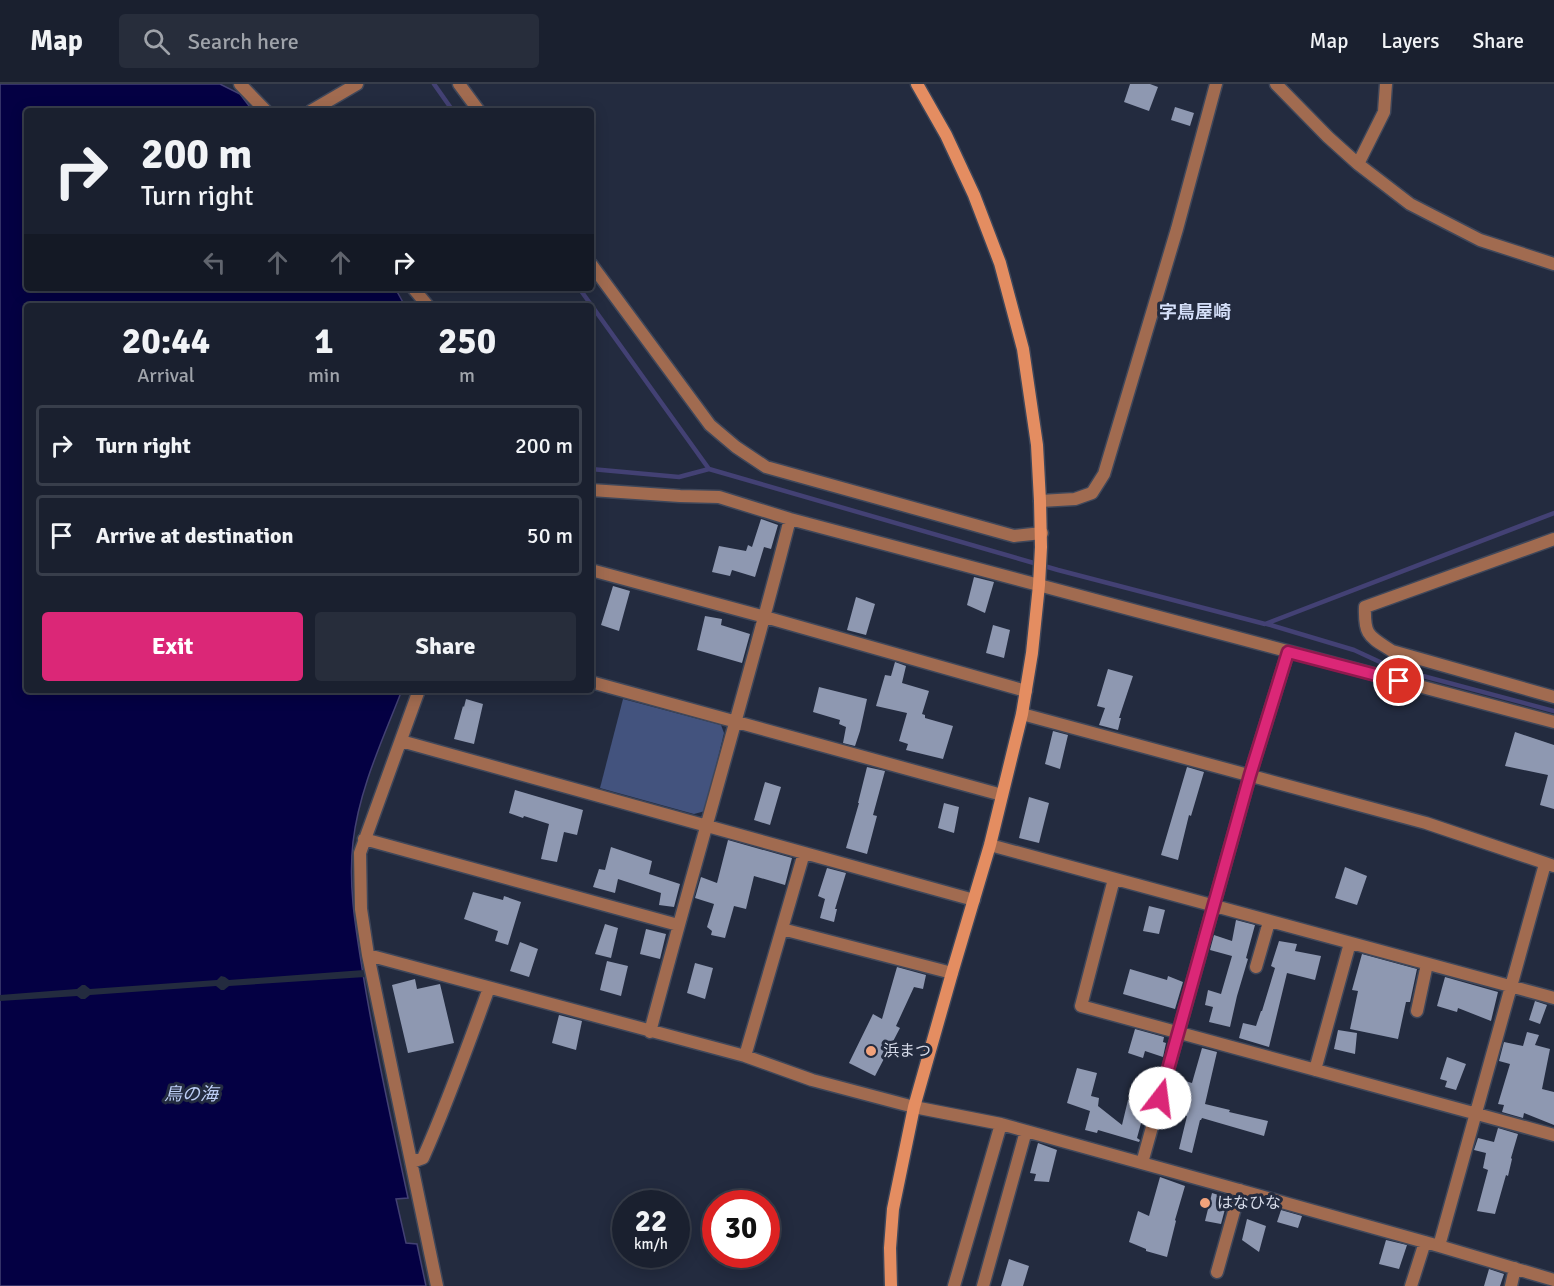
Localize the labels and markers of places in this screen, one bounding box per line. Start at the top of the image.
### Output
pin [1373,655,1424,706]
place label: 浜まつ [883,1041,931,1061]
marker: 浜まつ [864,1044,878,1058]
place label: はなひな [1217,1193,1281,1213]
marker: はなひな [1198,1196,1212,1210]

